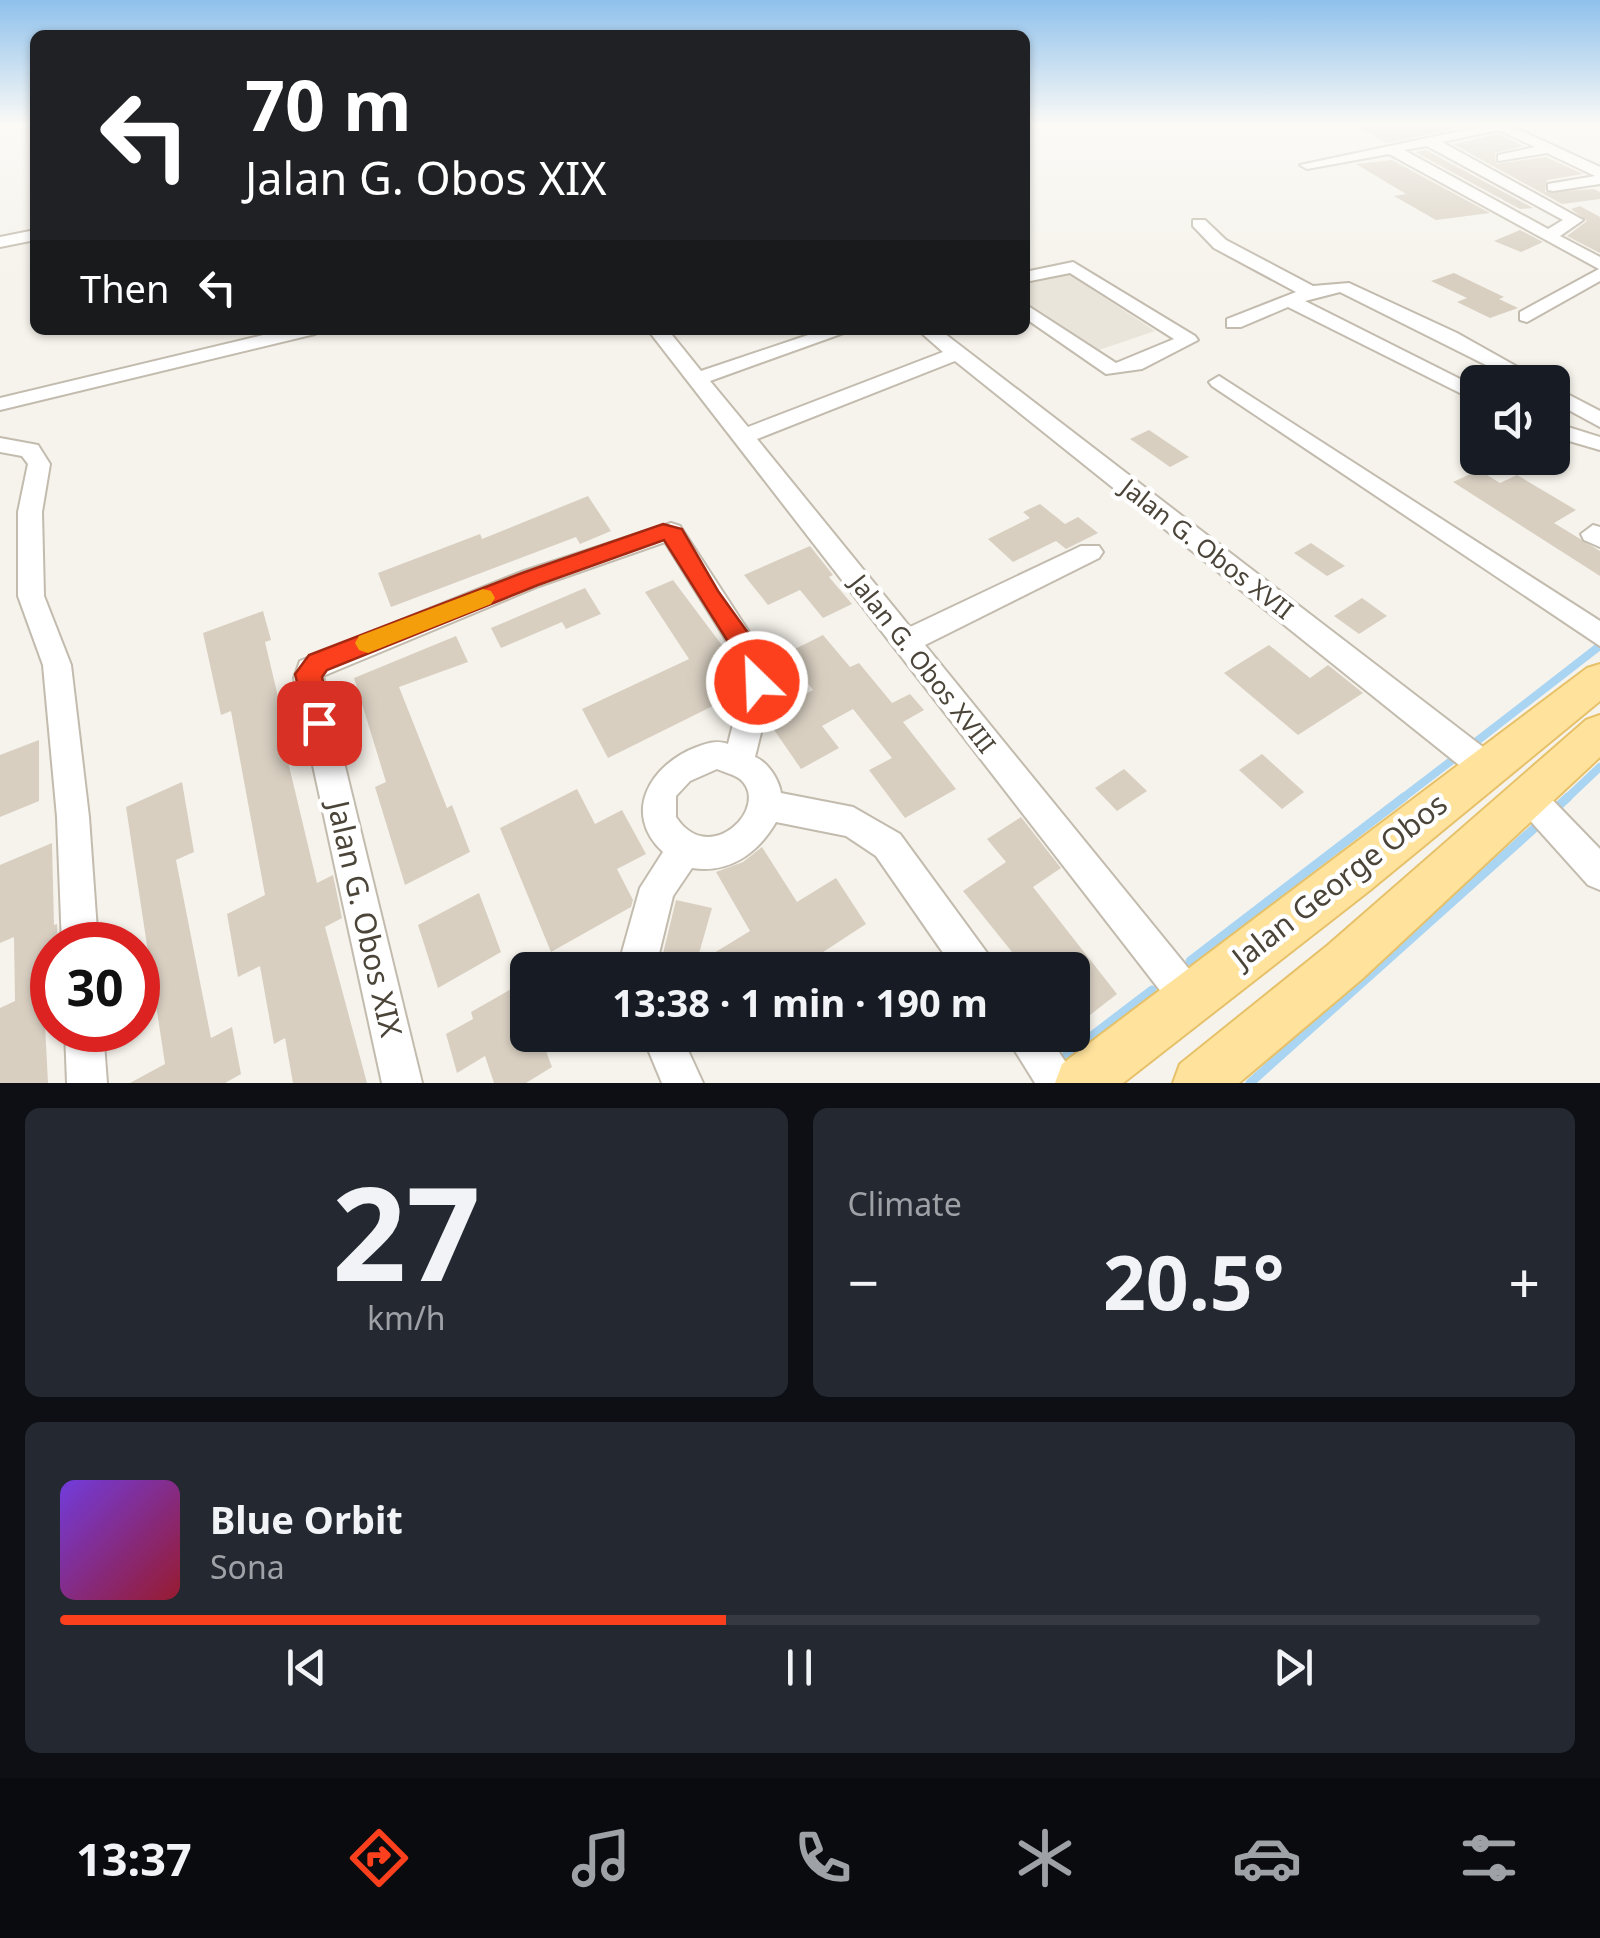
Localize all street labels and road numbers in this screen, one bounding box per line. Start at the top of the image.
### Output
street label: Jalan G. Obos XVII [1113,469,1301,626]
street label: Jalan G. Obos XVIII [842,565,1004,760]
street label: Jalan George Obos [1221,783,1455,979]
street label: Jalan G. Obos XIX [318,794,413,1041]

